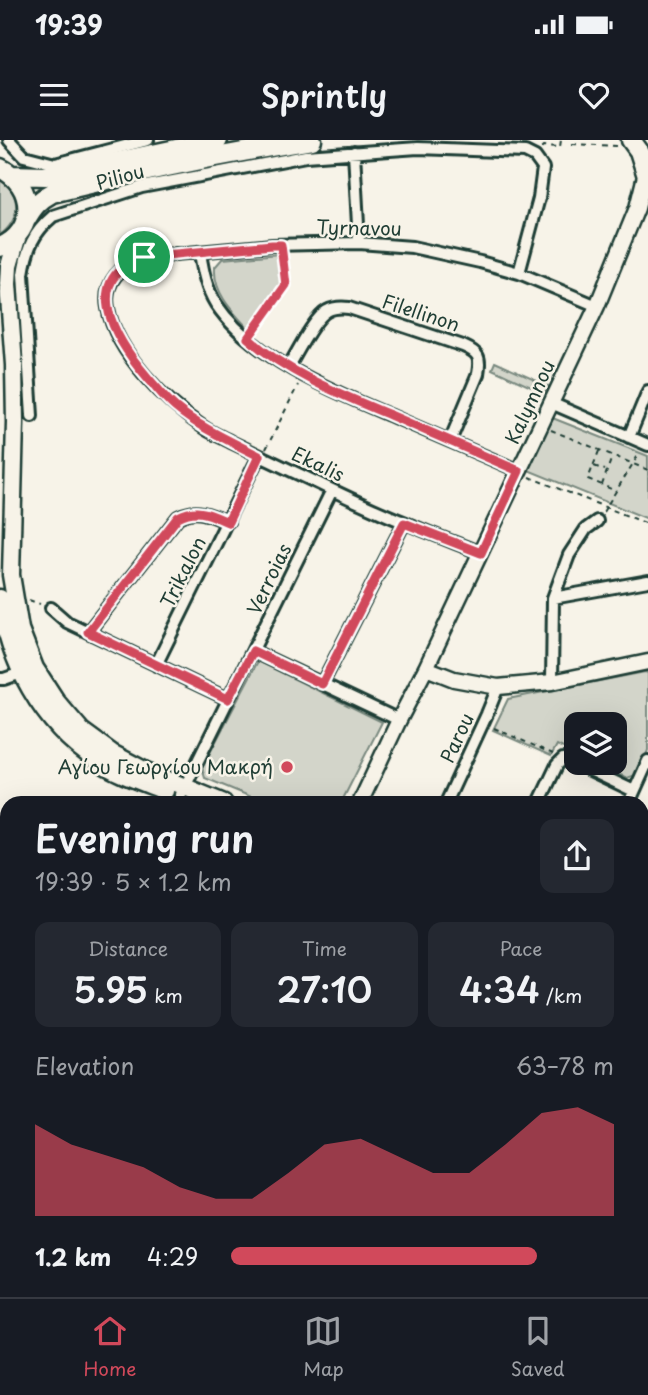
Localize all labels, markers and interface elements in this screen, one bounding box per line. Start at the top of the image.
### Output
text: 19:39 [35,5,103,44]
text: Sprintly [261,71,387,119]
icon: menu [35,76,73,114]
icon: heart [575,76,613,114]
street label: Piliou [92,156,147,196]
street label: Tyrnavou [316,212,402,242]
pin [114,227,174,287]
icon: arrive [125,238,163,276]
street label: Filellinon [379,286,464,338]
street label: Kalymnou [497,355,561,448]
street label: Ekalis [287,439,349,487]
street label: Trikalon [152,531,212,612]
street label: Verroias [239,538,297,619]
street label: Parou [432,708,480,767]
map controls [564,712,627,775]
button: layers [564,712,627,775]
place label: Αγίου Γεωργίου Μακρή [58,752,273,780]
marker: Αγίου Γεωργίου Μακρή [279,759,295,775]
text: Evening run [35,809,254,866]
button: share [540,819,614,893]
text: 19:39 · 5 × 1.2 km [35,864,232,899]
text: Distance [88,934,168,962]
text: Time [302,934,347,962]
text: Pace [499,934,542,962]
text: 5.95 [73,962,148,1015]
text: 27:10 [277,962,372,1015]
text: 4:34 [459,962,540,1015]
text: km [148,981,183,1009]
text: /km [540,981,582,1009]
text: Elevation [35,1048,134,1083]
text: 63–78 m [516,1048,614,1083]
text: 1.2 km [35,1239,111,1274]
text: 4:29 [147,1239,198,1274]
tab: Home [83,1312,136,1382]
tab: Map [303,1312,344,1382]
tab: Saved [511,1312,565,1382]

